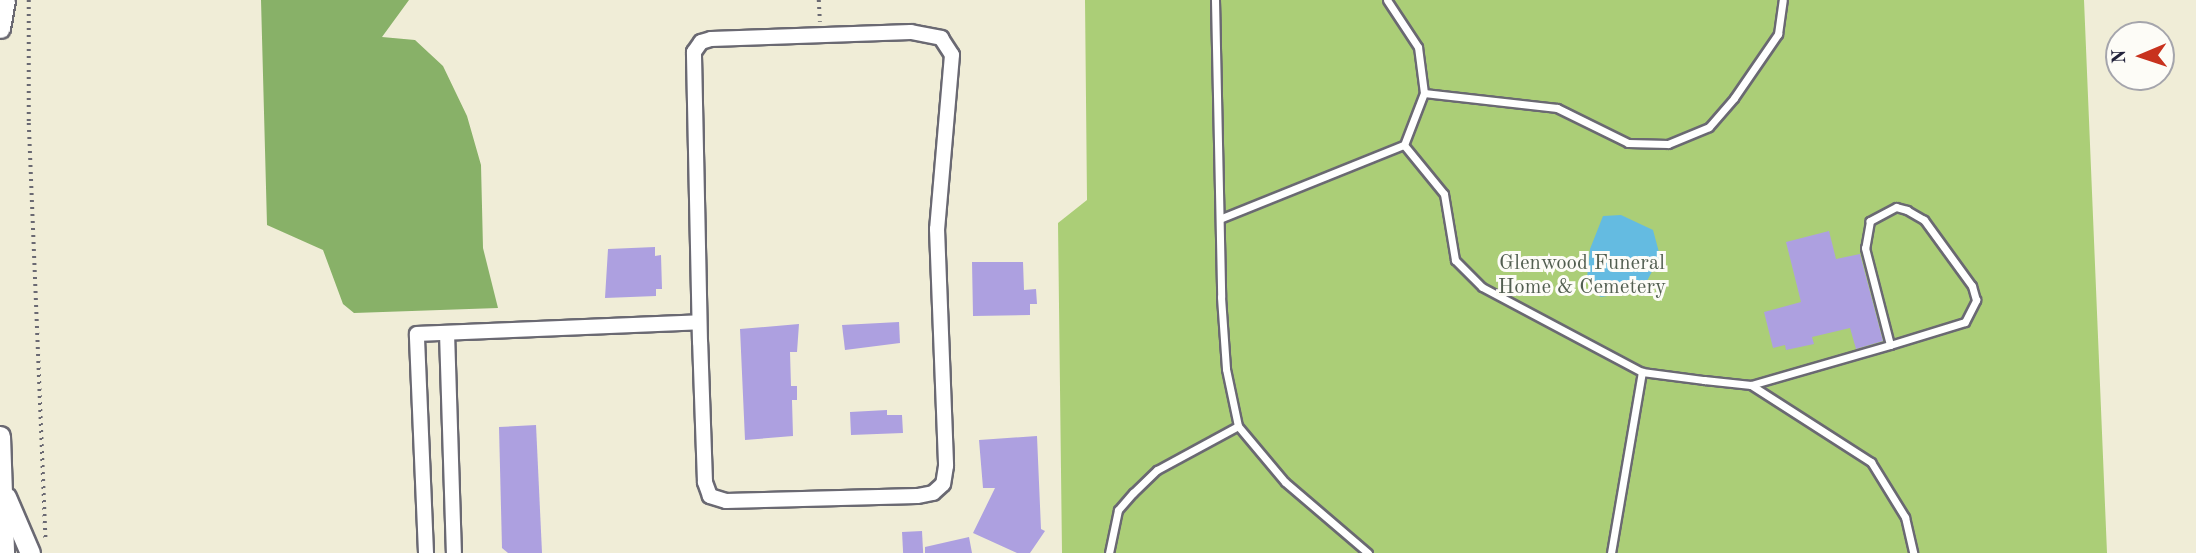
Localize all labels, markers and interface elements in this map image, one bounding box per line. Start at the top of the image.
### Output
north arrow [2105,21,2175,91]
text: N [2111,49,2130,64]
park label: Glenwood Funeral Home & Cemetery [1498,251,1666,301]

